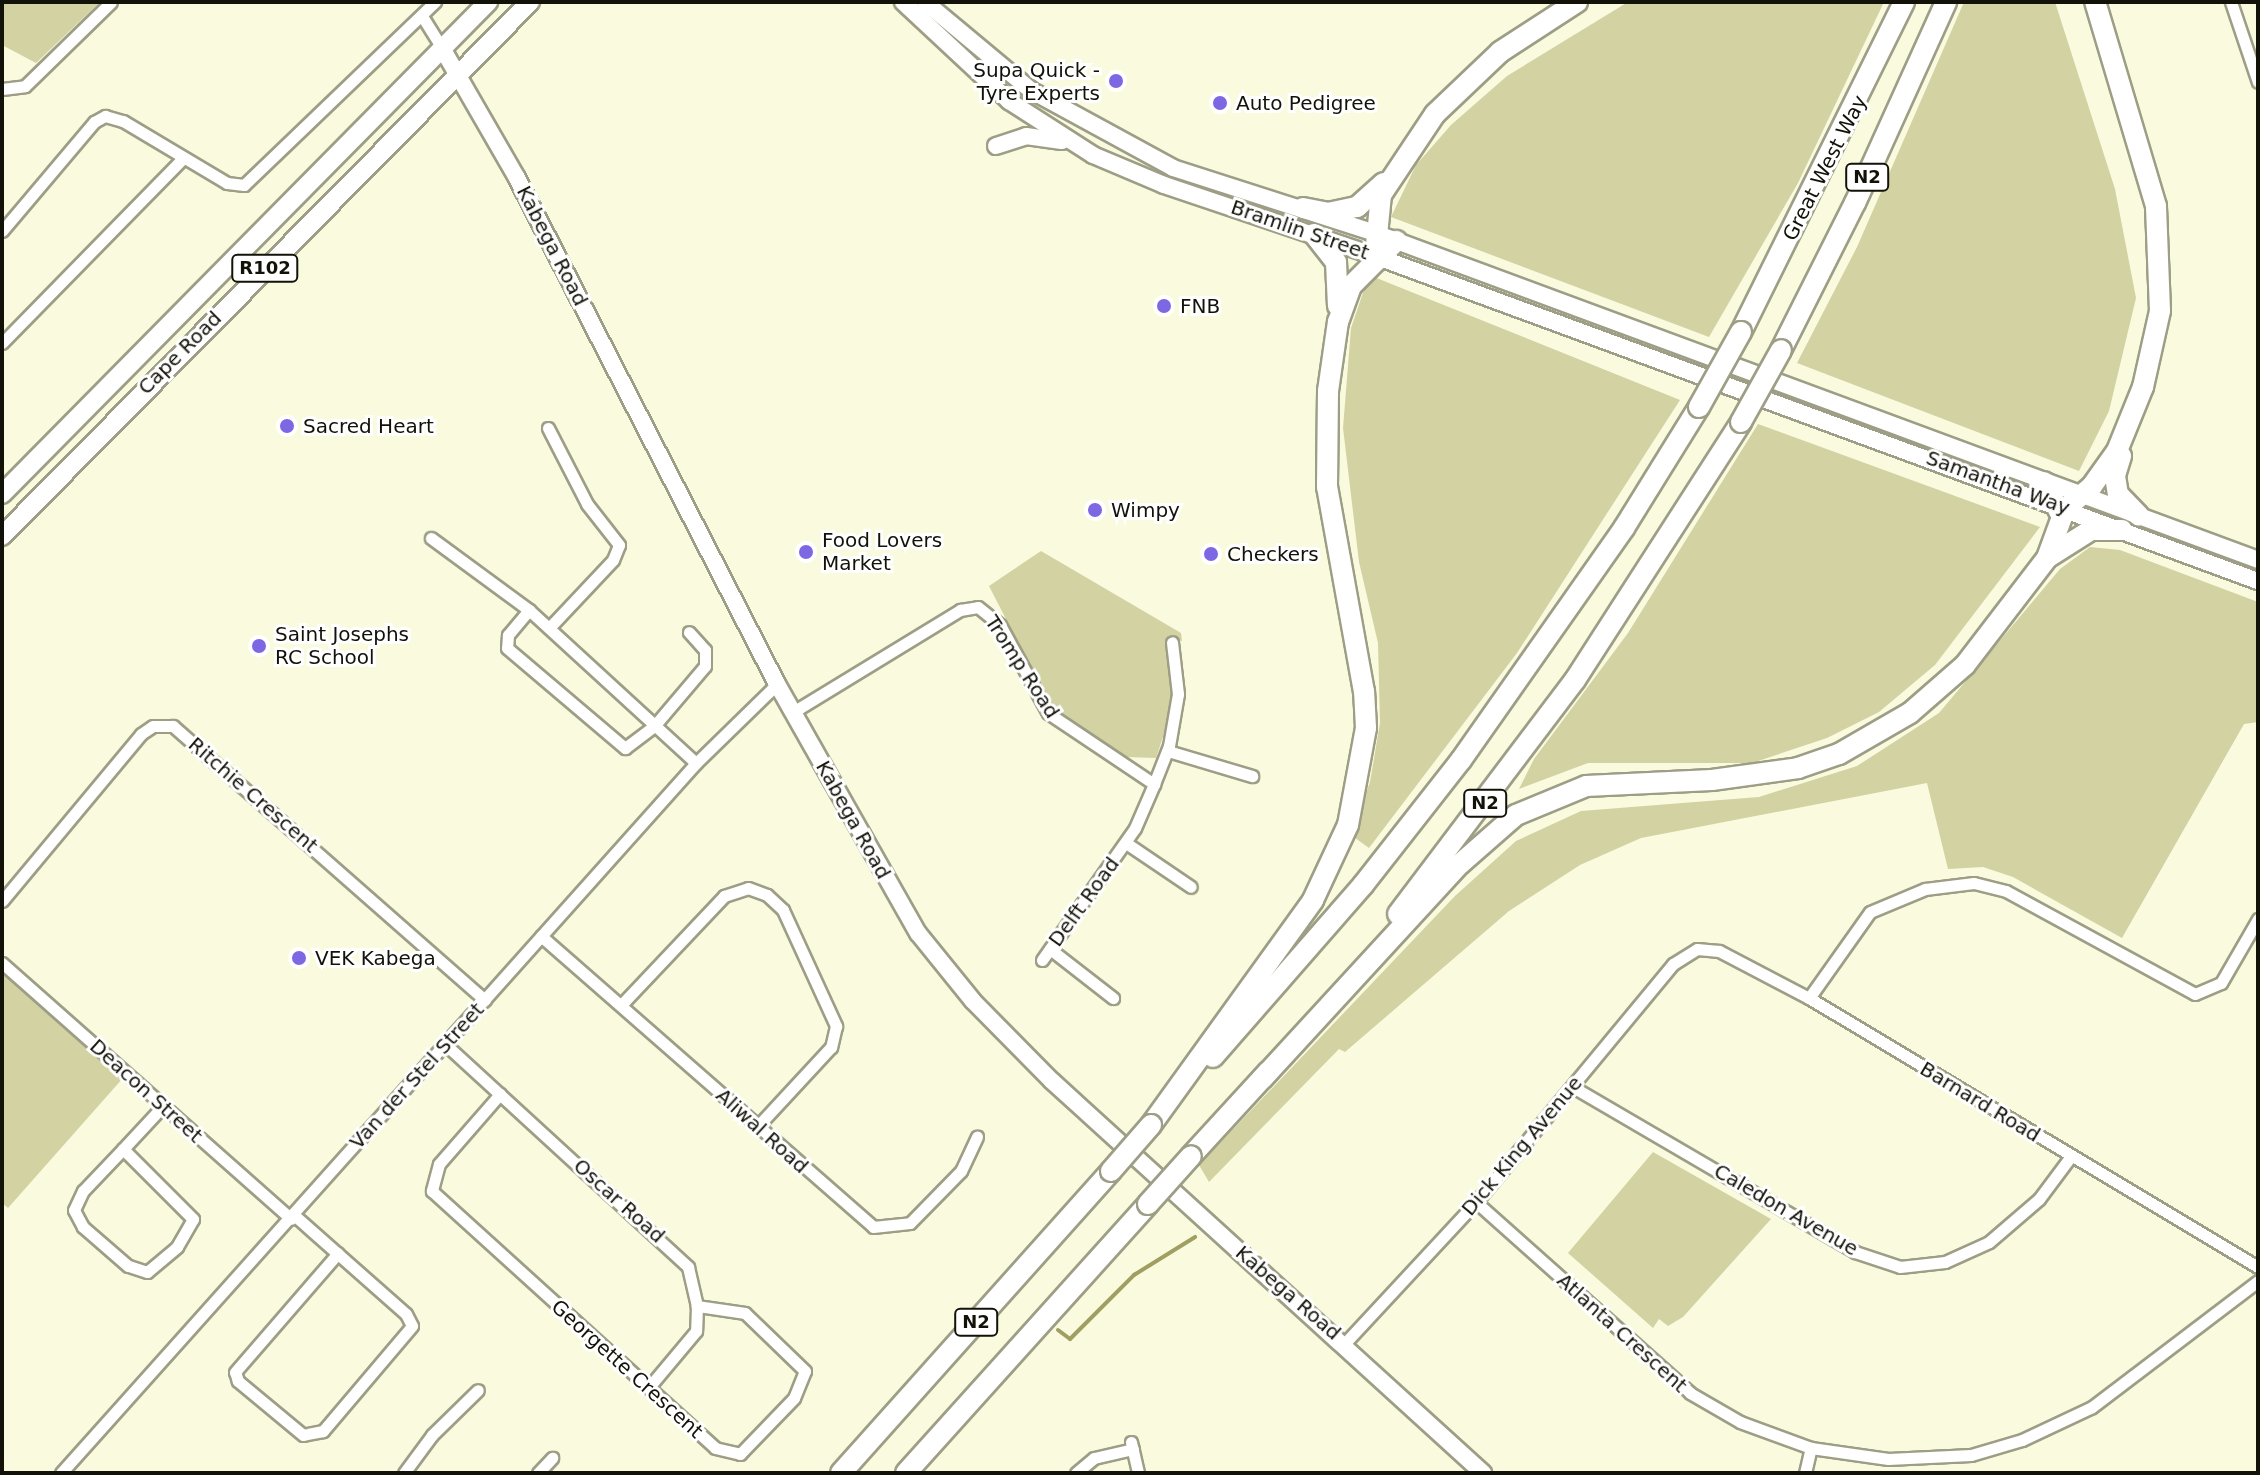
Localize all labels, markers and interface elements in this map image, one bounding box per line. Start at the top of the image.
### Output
place label: Supa Quick - Tyre Experts [973,58,1100,105]
marker: Supa Quick - Tyre Experts [1107,72,1125,90]
place label: Auto Pedigree [1236,91,1376,115]
street label: Great West Way [1778,91,1872,245]
marker: Auto Pedigree [1211,94,1229,112]
road number: N2 [1845,163,1889,191]
street label: Kabega Road [511,182,593,310]
street label: Bramlin Street [1228,195,1372,265]
road number: R102 [231,254,299,282]
place label: FNB [1180,294,1220,318]
marker: FNB [1155,297,1173,315]
street label: Cape Road [133,306,227,400]
place label: Sacred Heart [303,414,434,438]
marker: Sacred Heart [278,417,296,435]
street label: Samantha Way [1923,446,2073,520]
place label: Wimpy [1111,498,1180,522]
marker: Wimpy [1086,501,1104,519]
place label: Food Lovers Market [822,528,942,575]
place label: Checkers [1227,542,1319,566]
marker: Food Lovers Market [797,543,815,561]
marker: Checkers [1202,545,1220,563]
street label: Tromp Road [980,611,1064,723]
place label: Saint Josephs RC School [275,622,409,669]
marker: Saint Josephs RC School [250,637,268,655]
street label: Ritchie Crescent [183,732,323,858]
street label: Kabega Road [811,757,895,883]
road number: N2 [1463,789,1507,817]
street label: Delft Road [1044,853,1124,951]
place label: VEK Kabega [315,946,436,970]
marker: VEK Kabega [290,949,308,967]
street label: Van der Stel Street [345,998,489,1154]
street label: Deacon Street [85,1034,207,1148]
street label: Barnard Road [1916,1057,2044,1147]
street label: Dick King Avenue [1457,1071,1587,1221]
street label: Aliwal Road [711,1083,813,1179]
street label: Oscar Road [569,1154,669,1248]
street label: Caledon Avenue [1710,1159,1862,1261]
street label: Kabega Road [1230,1241,1346,1345]
street label: Atlanta Crescent [1552,1268,1692,1398]
street label: Georgette Crescent [546,1295,708,1443]
road number: N2 [954,1308,998,1336]

